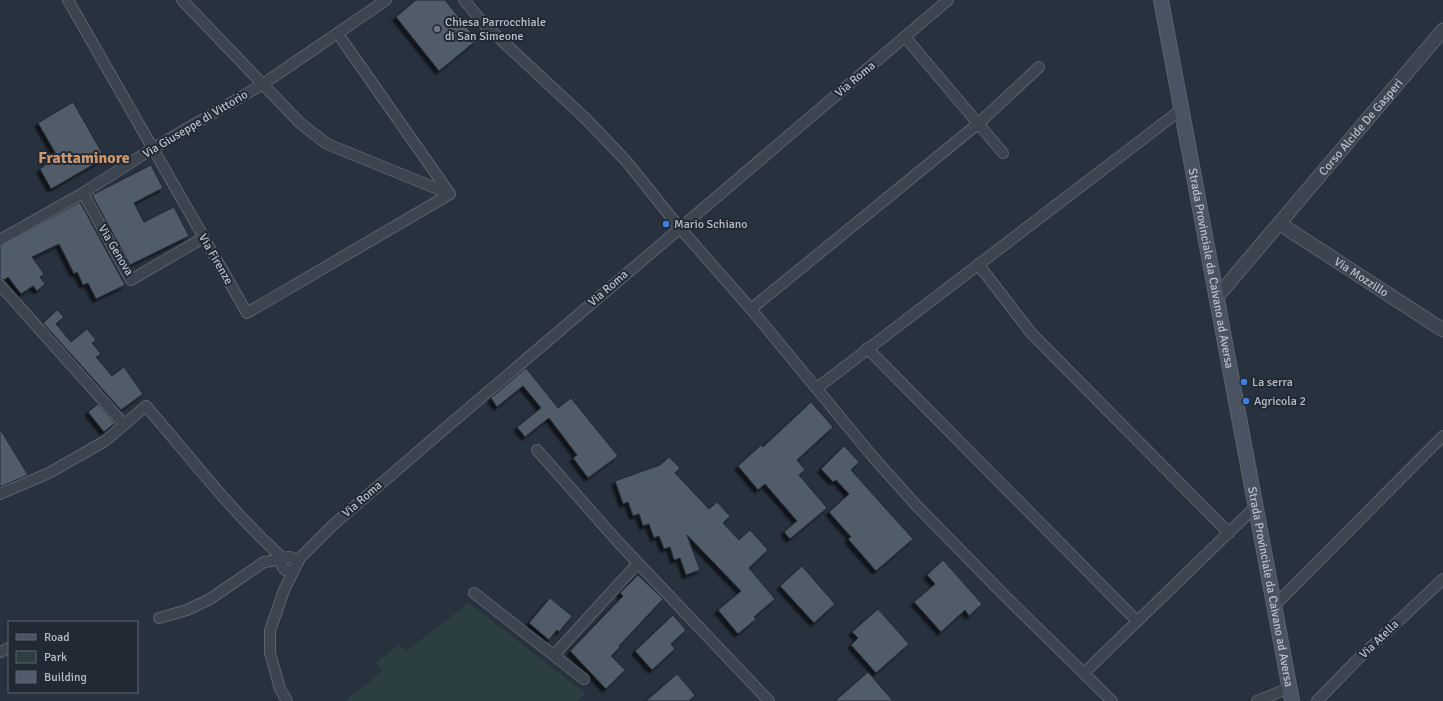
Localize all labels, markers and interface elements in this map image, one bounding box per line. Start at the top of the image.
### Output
place label: Chiesa Parrocchiale di San Simeone [445,15,546,44]
marker: Chiesa Parrocchiale di San Simeone [432,24,442,34]
street label: Via Roma [832,58,878,100]
street label: Corso Alcide De Gasperi [1316,76,1406,179]
street label: Via Giuseppe di Vittorio [140,87,251,162]
district label: Frattaminore [38,148,130,168]
street label: Strada Provinciale da Caivano ad Aversa [1185,167,1237,370]
place label: Mario Schiano [674,217,748,232]
marker: Mario Schiano [661,219,671,229]
street label: Via Genova [95,222,137,278]
street label: Via Firenze [195,231,236,287]
street label: Via Mozzillo [1331,254,1391,300]
street label: Via Roma [585,267,631,310]
place label: La serra [1252,375,1293,390]
marker: La serra [1239,377,1249,387]
place label: Agricola 2 [1254,394,1306,409]
marker: Agricola 2 [1241,396,1251,406]
street label: Via Roma [339,478,385,521]
street label: Strada Provinciale da Caivano ad Aversa [1244,486,1296,688]
street label: Via Atella [1356,617,1402,662]
legend [8,621,138,693]
text: Road [44,630,70,645]
text: Park [44,650,67,665]
text: Building [44,670,87,685]

